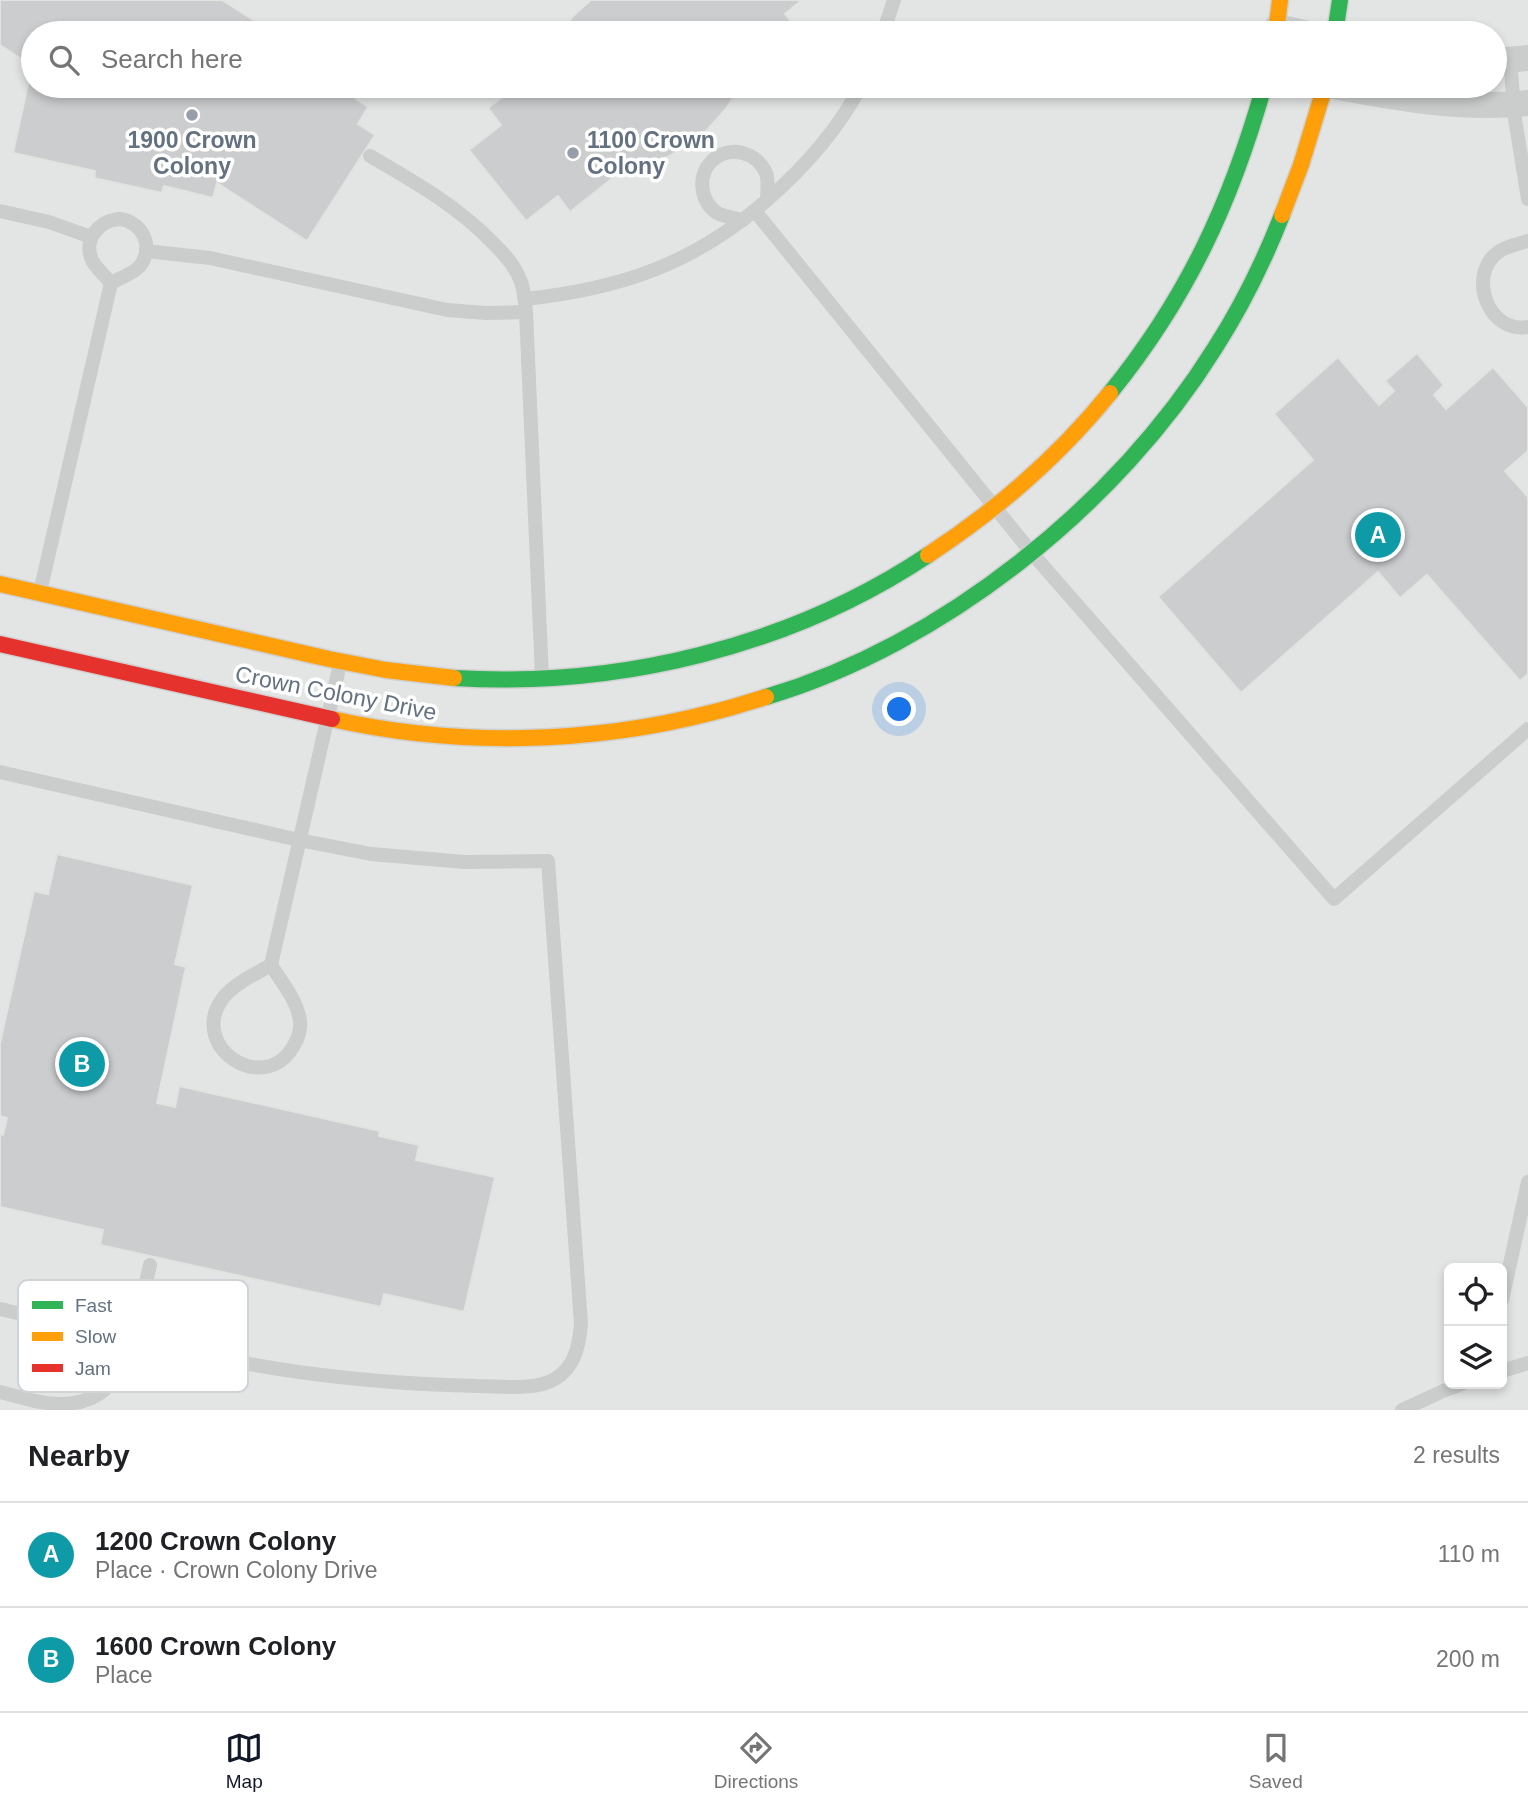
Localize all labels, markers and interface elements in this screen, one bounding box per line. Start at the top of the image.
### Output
search box [21,21,1507,98]
icon: search [45,41,83,79]
text: Search here [101,44,243,74]
marker: 1900 Crown Colony [184,107,200,123]
place label: 1900 Crown Colony [127,127,257,179]
place label: 1100 Crown Colony [587,127,715,179]
marker: 1100 Crown Colony [565,145,581,161]
pin: A [1355,509,1401,561]
street label: Crown Colony Drive [233,661,439,725]
your location [882,692,916,726]
pin: B [59,1038,105,1090]
map controls [1444,1263,1507,1389]
button: locate [1444,1263,1507,1326]
legend [18,1280,248,1392]
text: Fast [75,1295,113,1316]
text: Slow [75,1326,116,1347]
button: layers [1444,1326,1507,1389]
text: Jam [75,1358,111,1379]
text: Nearby [28,1439,130,1472]
text: 2 results [1413,1442,1500,1468]
text: 1200 Crown Colony [95,1526,336,1556]
text: A [43,1541,59,1567]
text: 110 m [1438,1541,1500,1567]
text: Place · Crown Colony Drive [95,1557,377,1583]
text: 1600 Crown Colony [95,1631,336,1661]
text: B [43,1646,59,1672]
text: 200 m [1436,1646,1500,1672]
text: Place [95,1662,153,1688]
tab: Map [225,1729,263,1793]
tab: Directions [714,1729,798,1793]
tab: Saved [1249,1729,1303,1793]

